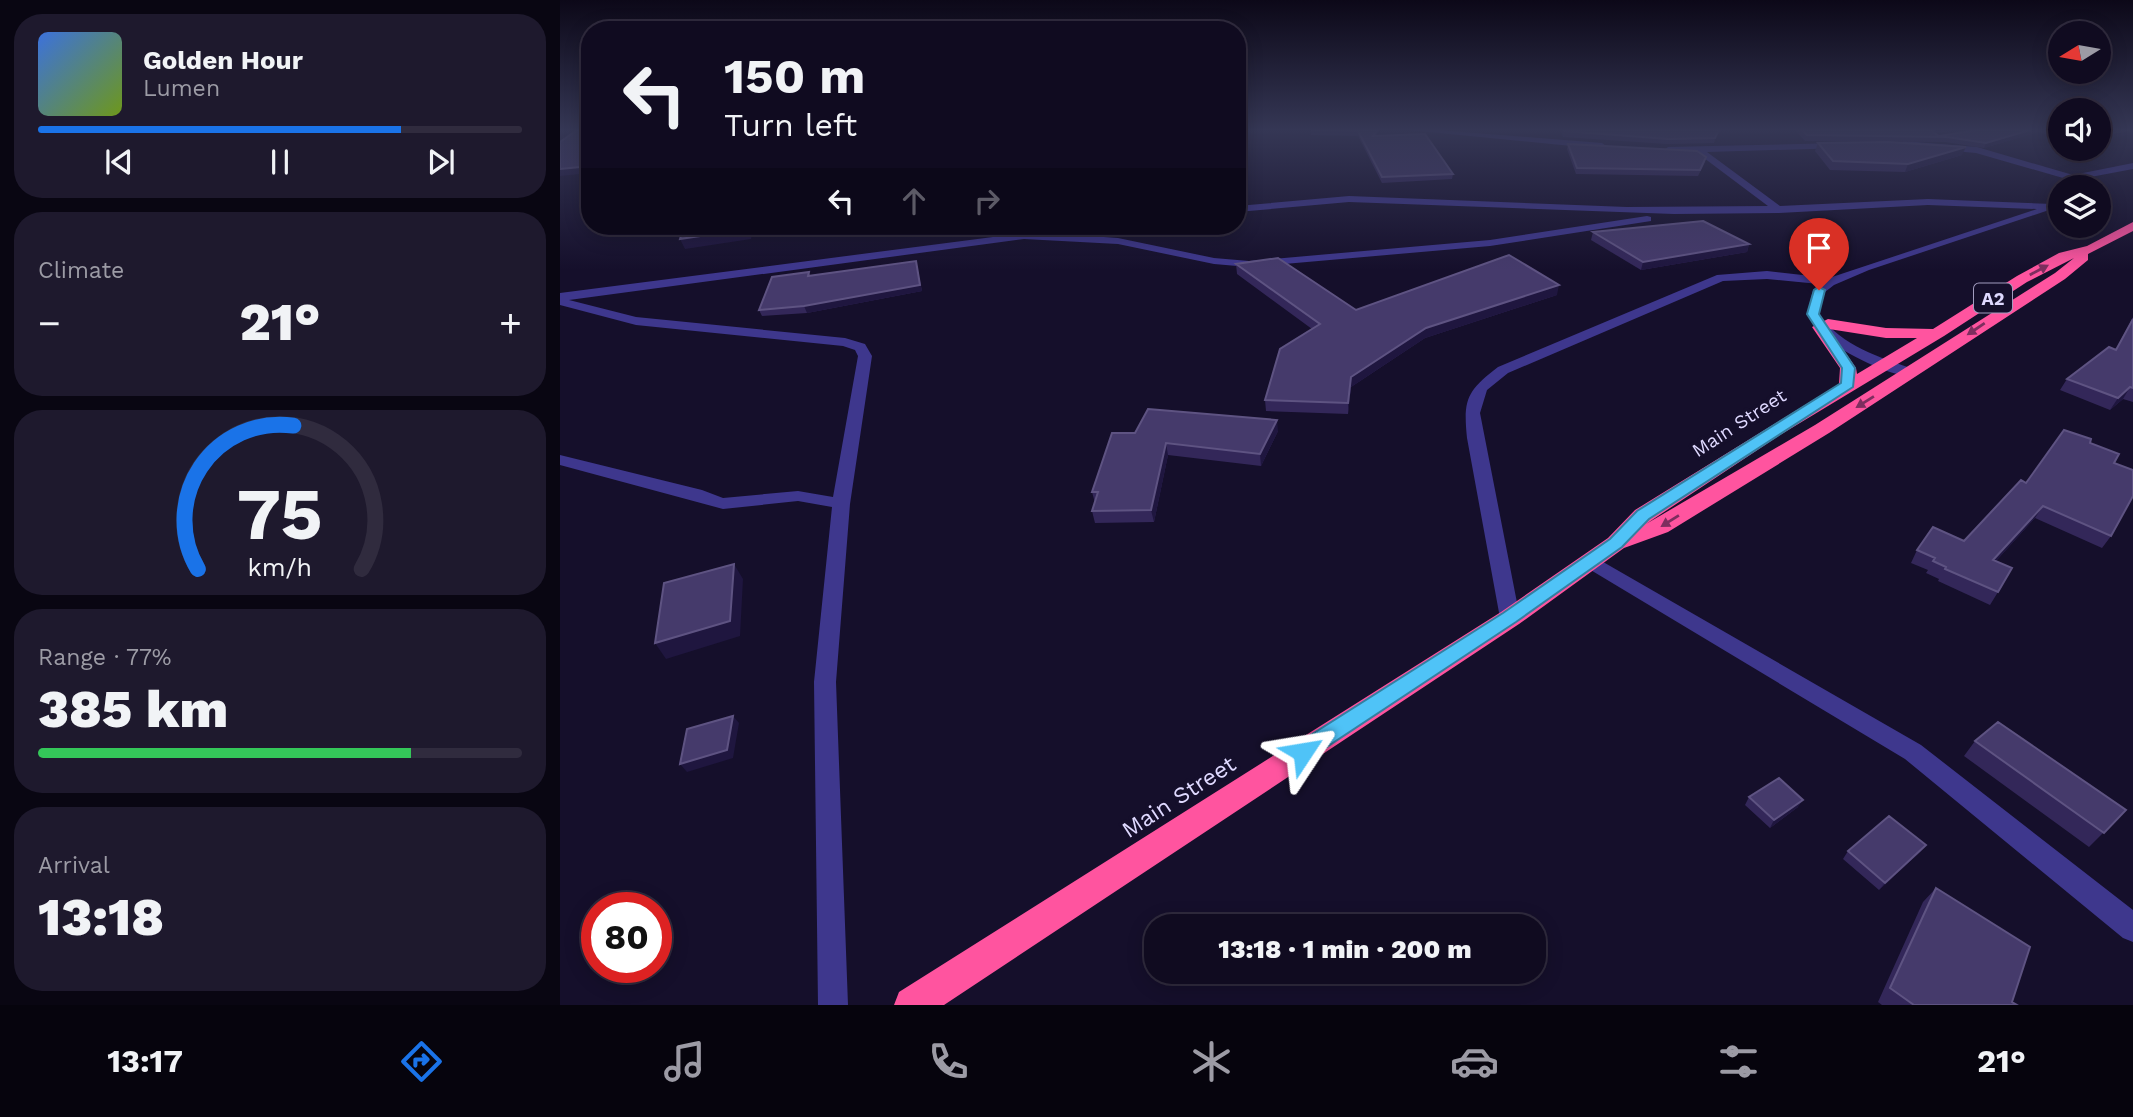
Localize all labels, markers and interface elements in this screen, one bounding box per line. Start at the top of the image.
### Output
north arrow [2048,21,2110,84]
map controls [2048,21,2111,238]
text: Golden Hour [143,45,303,75]
text: 150 m [724,47,865,105]
icon: left [609,49,700,140]
text: Lumen [143,75,220,102]
button: sound [2048,98,2111,161]
text: Turn left [724,106,857,144]
icon: previous [100,143,138,181]
icon: pause [261,143,299,181]
icon: next [422,143,460,181]
button: layers [2048,175,2111,238]
icon: left [822,182,860,220]
icon: ahead [895,182,933,220]
icon: right [968,182,1006,220]
pin [1789,218,1849,290]
icon: arrive [1800,229,1838,267]
text: Climate [38,257,124,284]
one-way arrow [2030,264,2050,276]
road number: A2 [1974,284,2012,312]
text: 21° [240,292,320,353]
text: − [38,301,61,345]
text: + [499,301,522,345]
one-way arrow [1966,323,1986,336]
street label: Main Street [1688,384,1790,462]
one-way arrow [1855,396,1874,409]
text: 75 [237,471,323,557]
one-way arrow [1661,514,1680,527]
text: km/h [248,552,312,581]
text: Range · 77% [38,644,172,671]
text: 385 km [38,679,228,740]
position arrow [1266,715,1340,789]
street label: Main Street [1117,750,1241,844]
text: Arrival [38,852,110,879]
text: 13:18 [38,887,164,948]
speed limit sign: 80 [581,892,672,983]
text: 13:18 · 1 min · 200 m [1218,934,1472,964]
icon: directions [397,1037,446,1086]
icon: music [660,1037,709,1086]
icon: phone [924,1037,973,1086]
icon: climate [1187,1037,1236,1086]
icon: car [1450,1037,1499,1086]
icon: filters [1714,1037,1763,1086]
text: 13:17 [107,1042,183,1080]
text: 21° [1977,1042,2026,1080]

